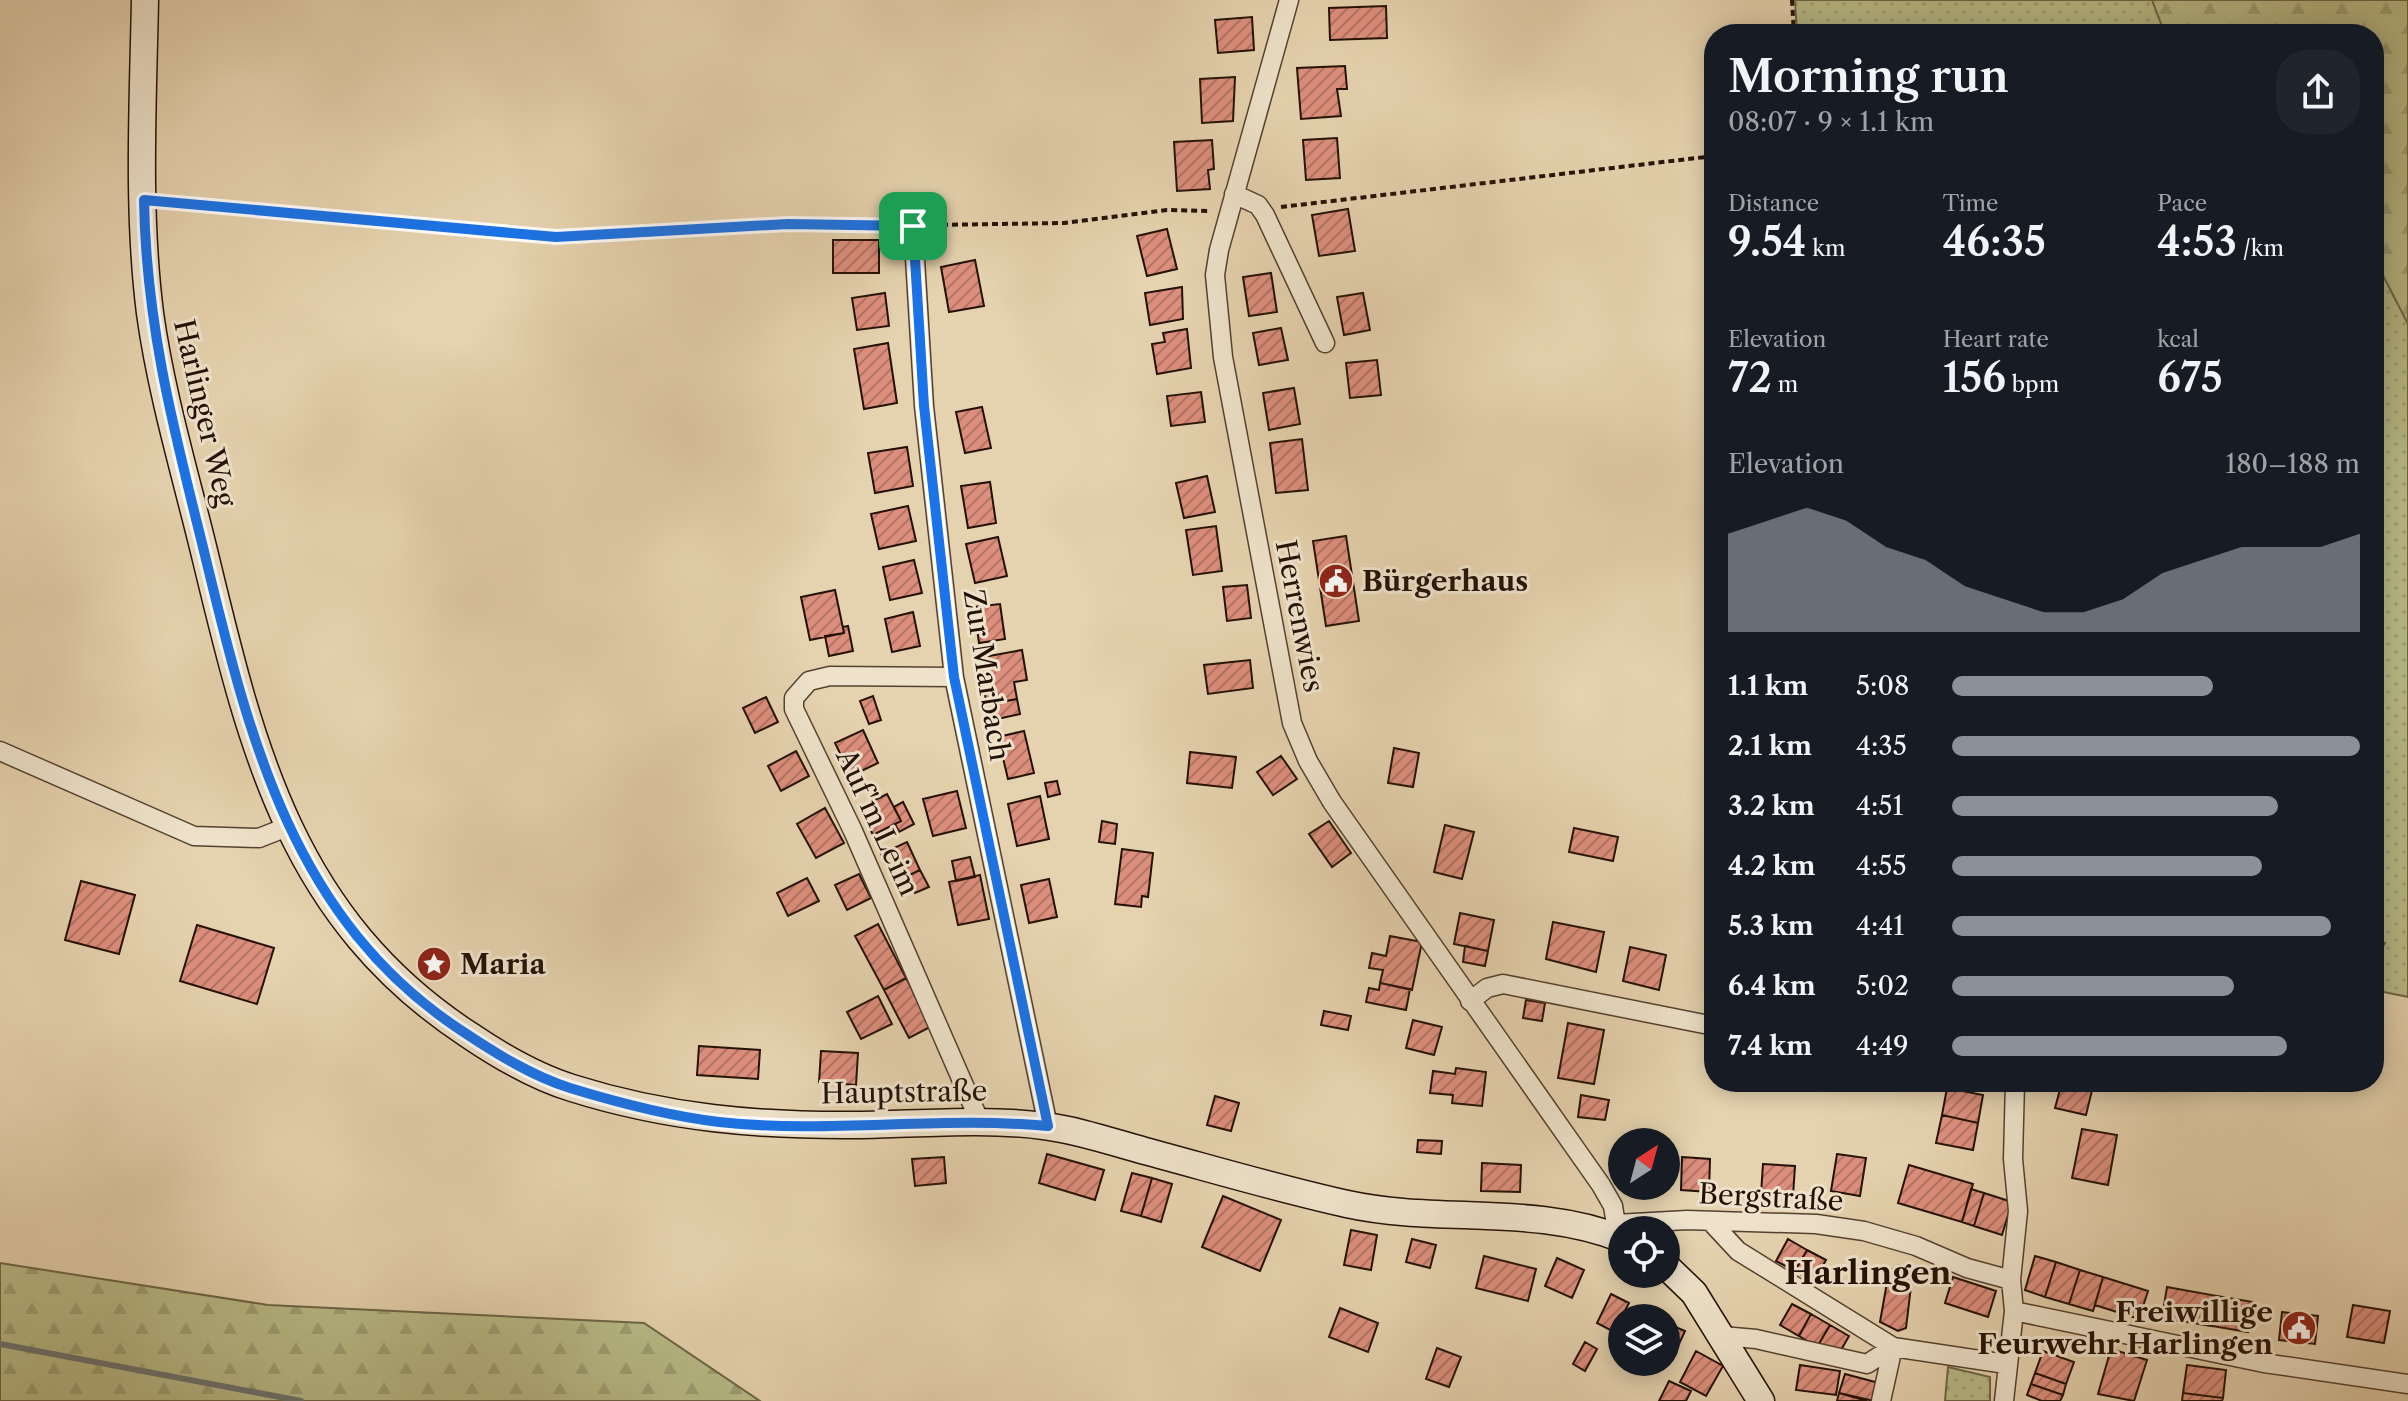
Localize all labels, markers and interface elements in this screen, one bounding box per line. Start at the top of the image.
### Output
text: Morning run [1728,49,2009,103]
button: share [2276,50,2360,134]
text: 08:07 · 9 × 1.1 km [1728,106,1934,138]
text: Distance [1728,190,1819,217]
text: Time [1943,190,1998,217]
text: Pace [2157,190,2207,217]
pin [879,192,947,260]
icon: arrive [891,204,935,248]
text: 9.54 [1728,217,1806,266]
text: 46:35 [1943,217,2046,266]
text: 4:53 [2157,217,2237,266]
text: km [1806,235,1845,262]
text: /km [2237,235,2284,262]
street label: Harlinger Weg [167,316,243,510]
text: Elevation [1728,326,1826,353]
text: Heart rate [1943,326,2049,353]
text: kcal [2157,326,2199,353]
text: 72 [1728,353,1772,402]
text: 156 [1943,353,2006,402]
text: 675 [2157,353,2223,402]
text: m [1772,371,1798,398]
text: bpm [2006,371,2059,398]
text: Elevation [1728,448,1844,480]
text: 180–188 m [2225,448,2360,480]
street label: Herrenwies [1269,537,1331,695]
public building icon: Bürgerhaus [1317,562,1355,600]
place label: Bürgerhaus [1362,564,1528,598]
street label: Zur Marbach [957,587,1017,763]
text: 1.1 km [1728,670,1808,702]
text: 5:08 [1856,670,1909,702]
text: 2.1 km [1728,730,1812,762]
text: 4:35 [1856,730,1907,762]
street label: Auf'm Leim [829,742,927,901]
text: 3.2 km [1728,790,1815,822]
text: 4:51 [1856,790,1903,822]
text: 4.2 km [1728,850,1816,882]
text: 4:55 [1856,850,1907,882]
text: 5.3 km [1728,910,1814,942]
text: 4:41 [1856,910,1904,942]
place icon: Maria [415,945,453,983]
place label: Maria [460,947,546,981]
text: 6.4 km [1728,970,1816,1002]
text: 5:02 [1856,970,1909,1002]
text: 7.4 km [1728,1030,1812,1062]
text: 4:49 [1856,1030,1909,1062]
street label: Hauptstraße [820,1074,988,1110]
north arrow [1608,1128,1680,1200]
map controls [1608,1128,1680,1376]
street label: Bergstraße [1698,1176,1844,1218]
button: locate [1608,1216,1680,1288]
district label: Harlingen [1784,1253,1952,1292]
place label: Freiwillige Feurwehr Harlingen [1978,1295,2273,1361]
button: layers [1608,1304,1680,1376]
public building icon: Freiwillige Feurwehr Harlingen [2280,1309,2318,1347]

